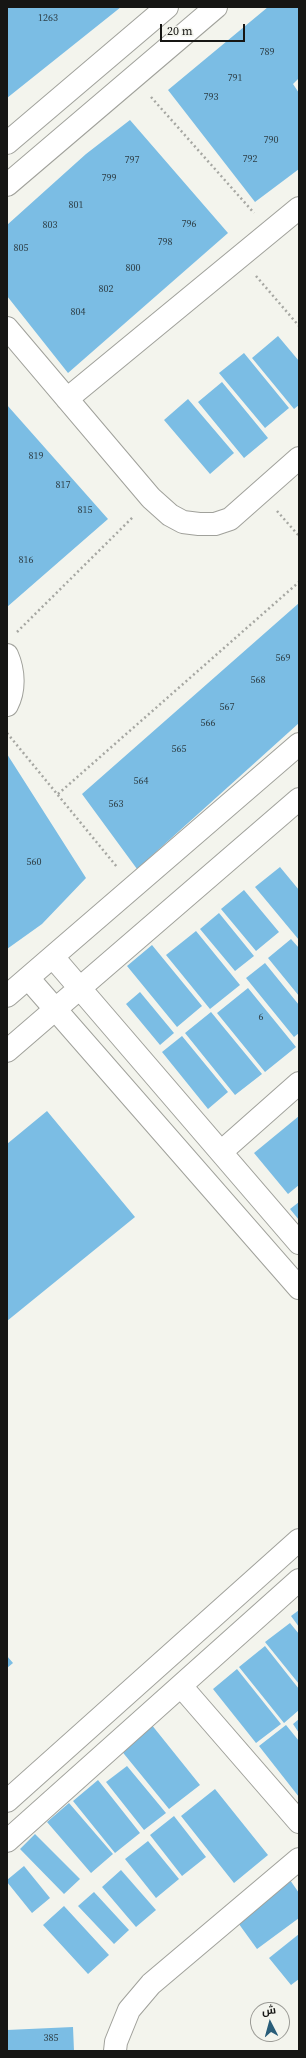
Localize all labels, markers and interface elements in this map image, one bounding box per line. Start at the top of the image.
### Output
house number: 1263 [38,12,58,24]
scale bar [162,16,247,42]
text: 20 m [167,23,193,39]
house number: 789 [260,46,274,58]
house number: 791 [228,72,242,84]
house number: 793 [204,91,218,103]
house number: 790 [264,134,278,146]
house number: 792 [243,153,257,165]
house number: 797 [125,154,139,166]
house number: 799 [102,172,116,184]
house number: 801 [69,199,83,211]
house number: 796 [182,218,196,230]
house number: 803 [43,219,57,231]
house number: 798 [158,236,172,248]
house number: 805 [14,242,28,254]
house number: 800 [126,262,140,274]
house number: 802 [99,283,113,295]
house number: 804 [71,306,85,318]
house number: 819 [29,450,43,462]
house number: 817 [56,479,70,491]
house number: 815 [78,504,92,516]
house number: 816 [19,554,33,566]
house number: 569 [276,652,290,664]
house number: 568 [251,674,265,686]
house number: 567 [220,701,234,713]
house number: 566 [201,717,215,729]
house number: 565 [172,743,186,755]
house number: 564 [134,775,148,787]
house number: 563 [109,798,123,810]
house number: 560 [27,856,41,868]
house number: 6 [259,1011,263,1023]
north arrow [250,2002,290,2042]
text: ش [261,2002,277,2019]
house number: 385 [44,2032,58,2044]

